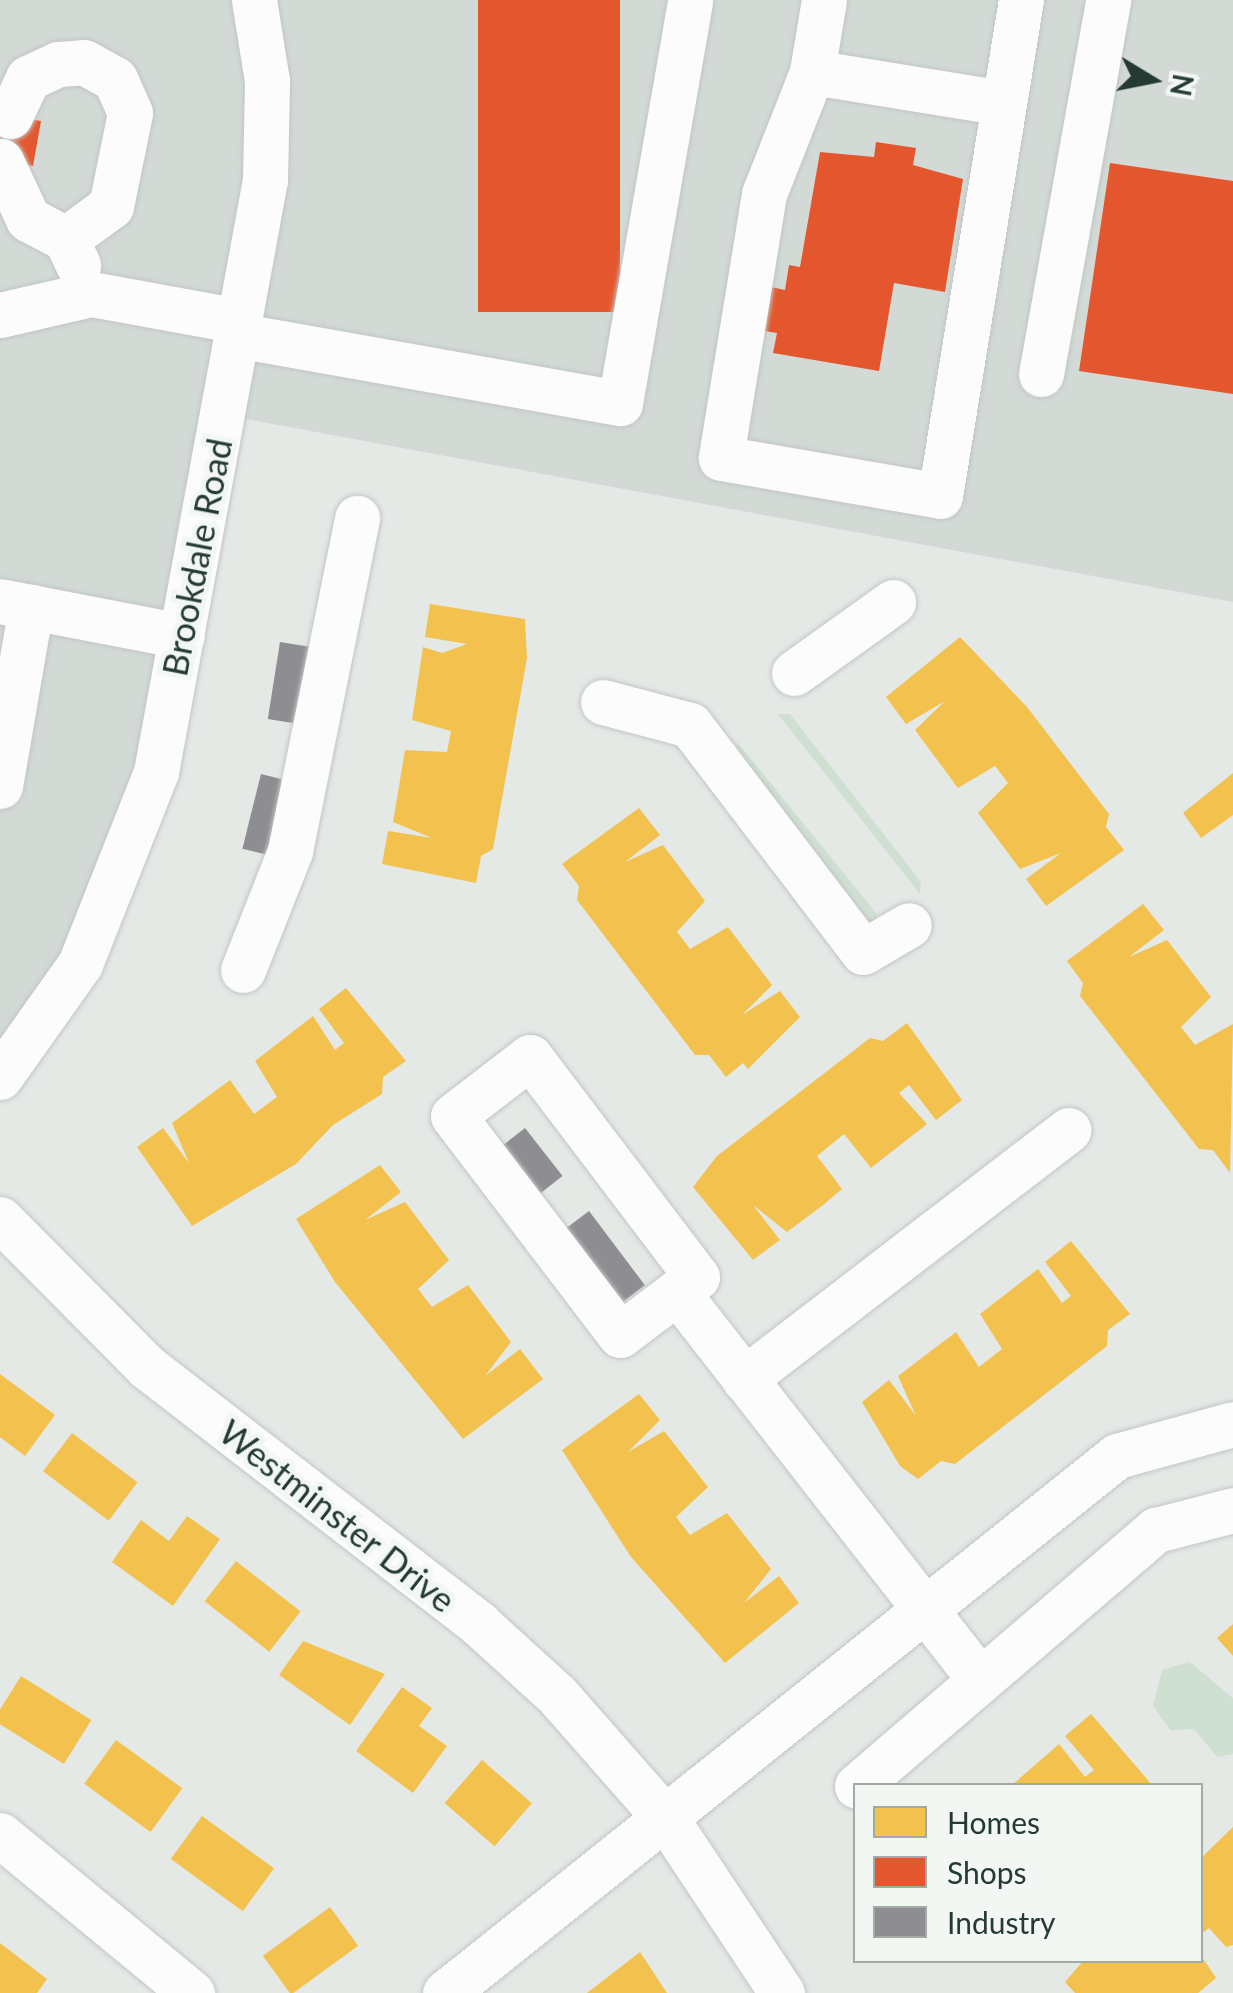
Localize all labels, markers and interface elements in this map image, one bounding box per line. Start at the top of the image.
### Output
north arrow [1103,30,1203,130]
text: N [1164,72,1201,99]
street label: Brookdale Road [152,435,240,679]
street label: Westminster Drive [211,1410,465,1620]
legend [853,1783,1203,1963]
text: Homes [947,1804,1040,1840]
text: Shops [947,1854,1027,1890]
text: Industry [947,1904,1056,1940]

